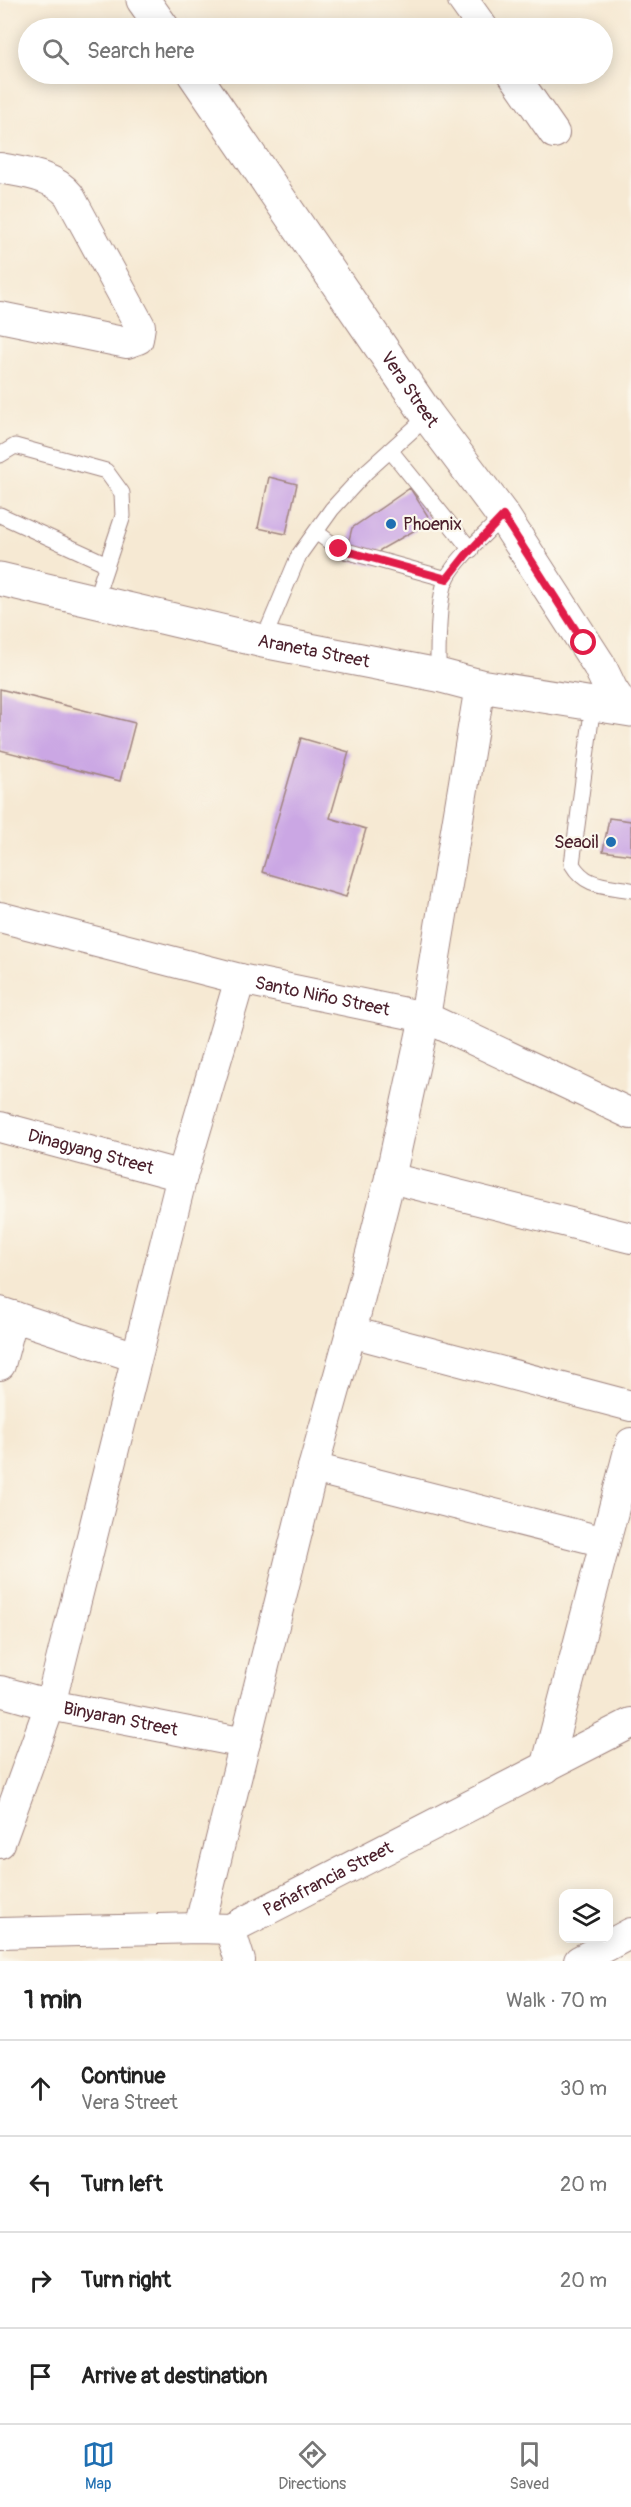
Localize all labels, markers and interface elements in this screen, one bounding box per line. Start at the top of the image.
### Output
search box [18,18,613,84]
icon: search [39,35,72,68]
text: Search here [87,37,194,65]
street label: Vera Street [375,347,444,433]
place label: Phoenix [403,513,462,536]
marker: Phoenix [384,517,398,531]
route end [325,535,351,561]
street label: Araneta Street [256,629,372,674]
route start [570,629,596,655]
place label: Seaoil [554,831,599,854]
marker: Seaoil [604,835,618,849]
street label: Santo Niño Street [253,971,393,1022]
street label: Dinagyang Street [25,1124,157,1180]
street label: Binyaran Street [61,1697,181,1742]
street label: Peñafrancia Street [259,1836,397,1922]
map controls [559,1889,613,1943]
button: layers [559,1889,613,1943]
text: 1 min [24,1984,82,2016]
text: Walk · 70 m [506,1988,607,2013]
text: Continue [81,2062,165,2090]
icon: ahead [24,2072,57,2105]
text: 30 m [560,2076,607,2101]
text: Vera Street [81,2090,178,2115]
icon: left [24,2168,57,2201]
text: Turn left [81,2170,163,2198]
text: 20 m [560,2172,607,2197]
icon: right [24,2264,57,2297]
text: Turn right [81,2266,171,2294]
text: 20 m [560,2268,607,2293]
icon: arrive [24,2360,57,2393]
text: Arrive at destination [81,2362,267,2390]
tab: Map [82,2438,115,2494]
tab: Directions [278,2438,346,2494]
tab: Saved [510,2438,549,2494]

